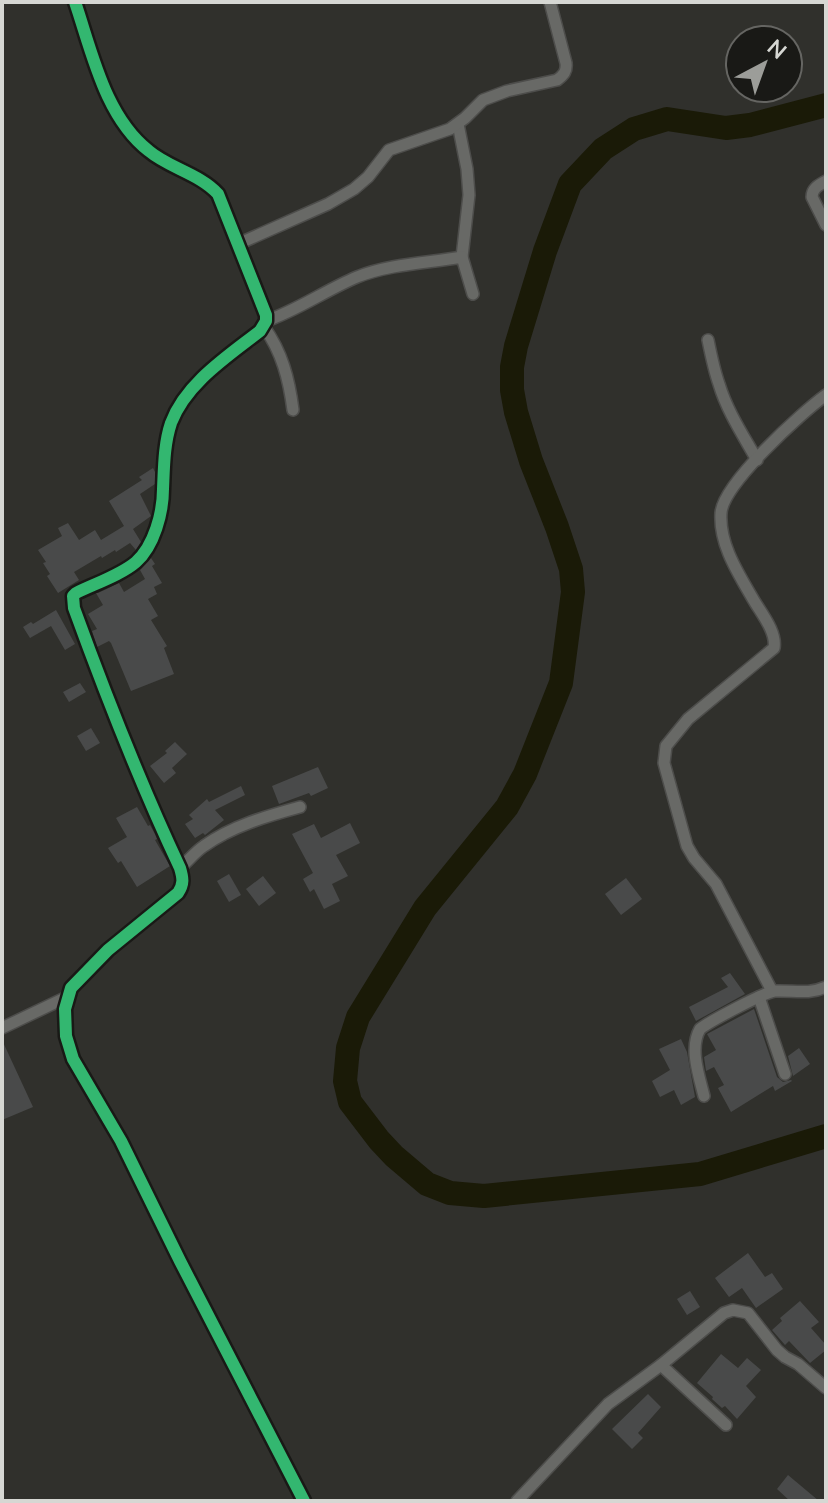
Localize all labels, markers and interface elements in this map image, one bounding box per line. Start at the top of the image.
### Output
north arrow [724,24,804,104]
text: N [760,33,793,66]

